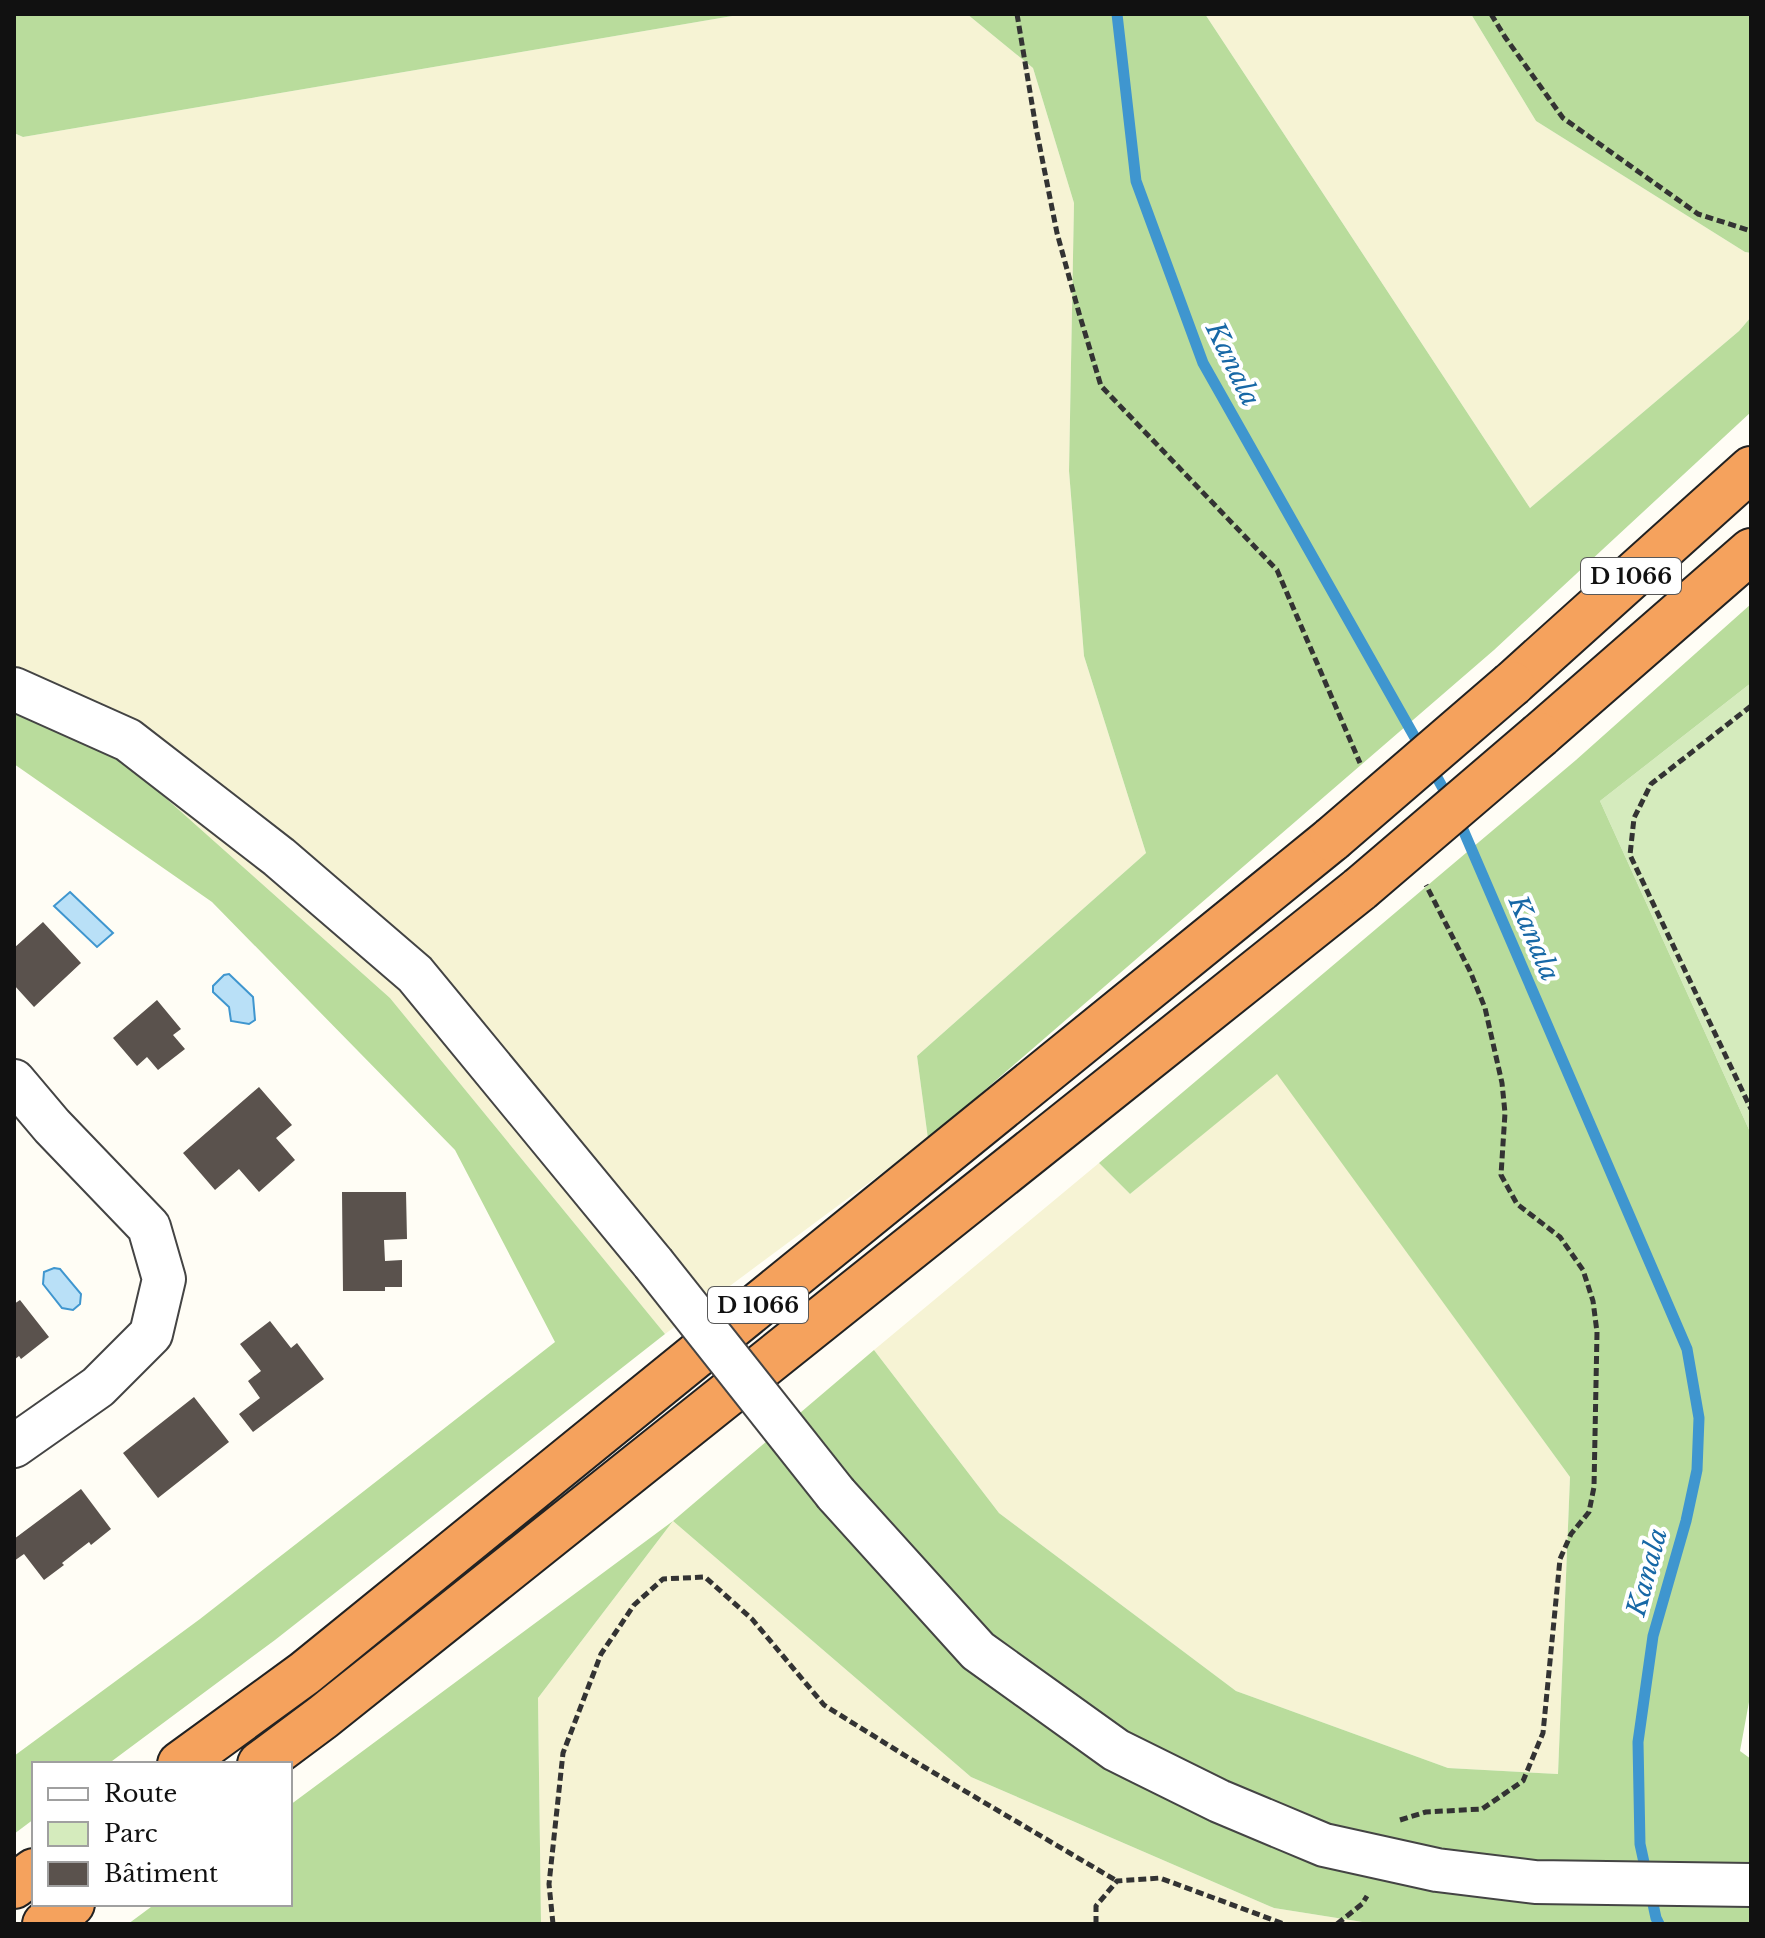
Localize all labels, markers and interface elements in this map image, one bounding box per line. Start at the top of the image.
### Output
water label: Kanala [1198,316,1267,411]
road number: D 1066 [1581,558,1681,594]
water label: Kanala [1501,889,1566,986]
road number: D 1066 [708,1287,808,1323]
water label: Kanala [1620,1524,1674,1621]
legend [32,1762,292,1906]
text: Route [104,1779,177,1808]
text: Parc [104,1819,158,1848]
text: Bâtiment [104,1859,218,1888]

